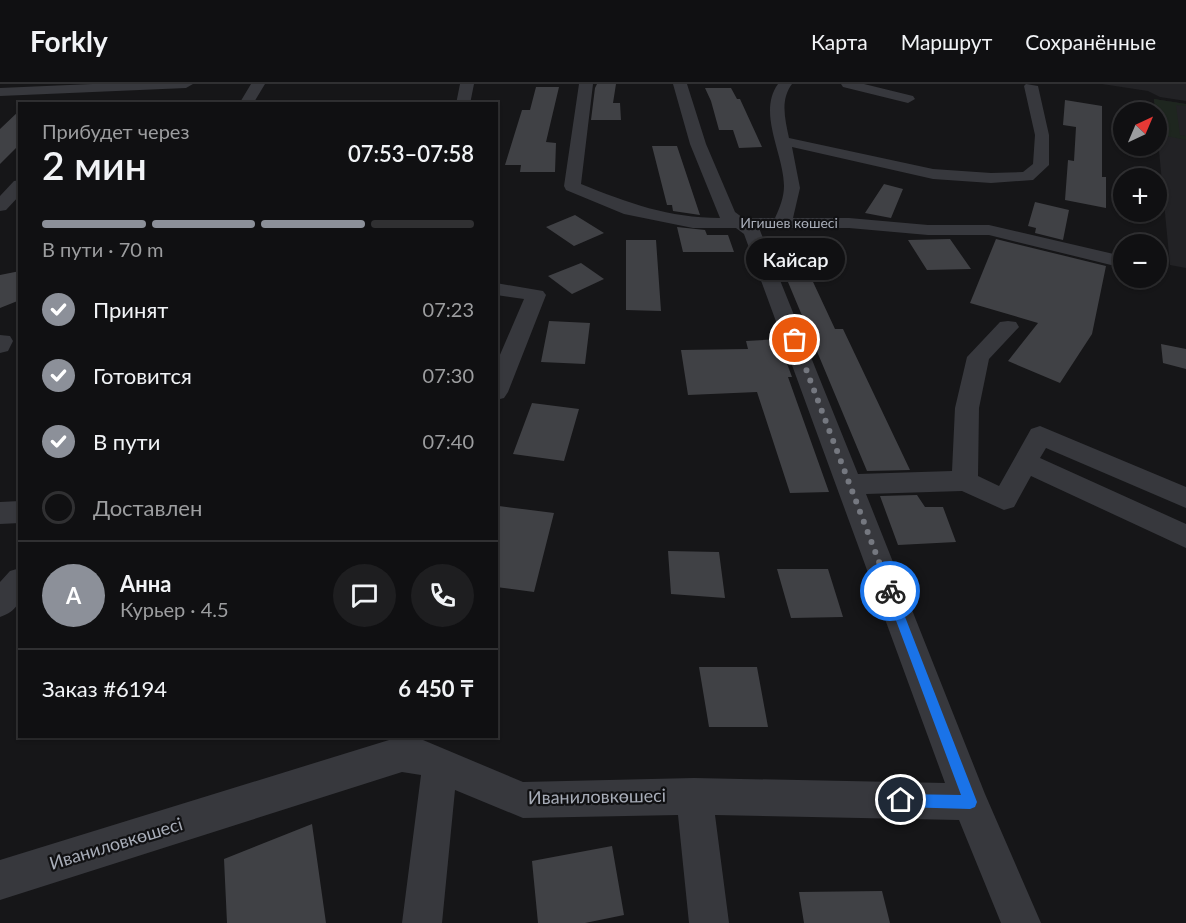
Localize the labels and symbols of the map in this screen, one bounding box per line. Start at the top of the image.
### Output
north arrow [1113,102,1167,156]
street label: Игишев көшесі [740,214,838,231]
callout: Кайсар [746,238,844,280]
pin [769,314,820,365]
courier [860,561,920,621]
pin [875,774,926,825]
street label: Иваниловкөшесі [528,784,666,808]
street label: Иваниловкөшесі [46,812,185,874]

